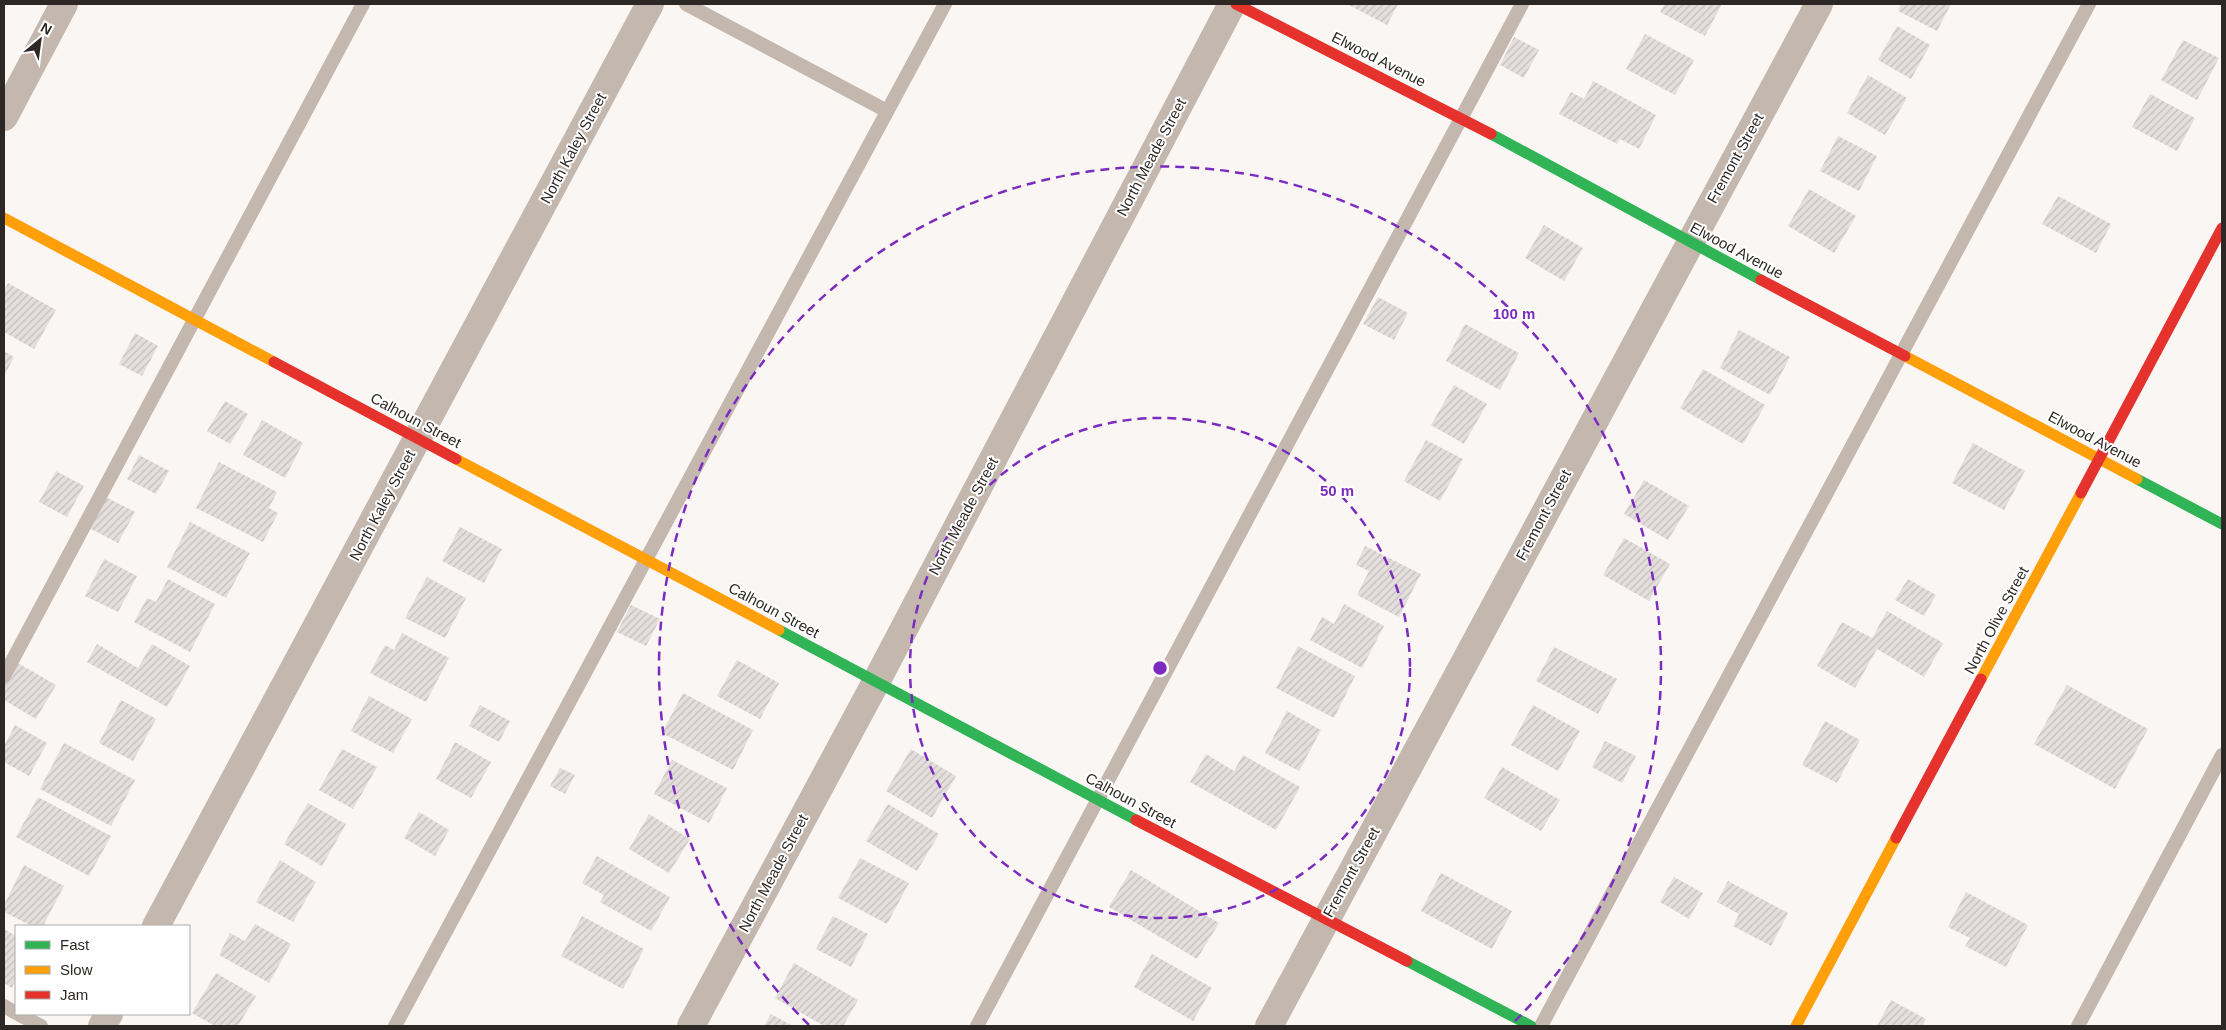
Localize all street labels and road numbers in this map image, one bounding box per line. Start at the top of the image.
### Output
street label: Elwood Avenue [1329,28,1429,90]
street label: North Kaley Street [537,89,610,206]
street label: North Meade Street [1113,94,1190,219]
street label: Fremont Street [1703,109,1767,206]
street label: Elwood Avenue [1687,218,1787,282]
street label: Calhoun Street [368,389,465,451]
street label: Elwood Avenue [2045,407,2145,471]
street label: North Kaley Street [346,446,419,563]
street label: North Meade Street [925,453,1002,578]
street label: Fremont Street [1512,466,1574,563]
street label: North Olive Street [1961,563,2032,677]
street label: Calhoun Street [726,579,823,641]
street label: Calhoun Street [1083,769,1180,831]
street label: North Meade Street [735,810,812,935]
street label: Fremont Street [1319,823,1383,920]

